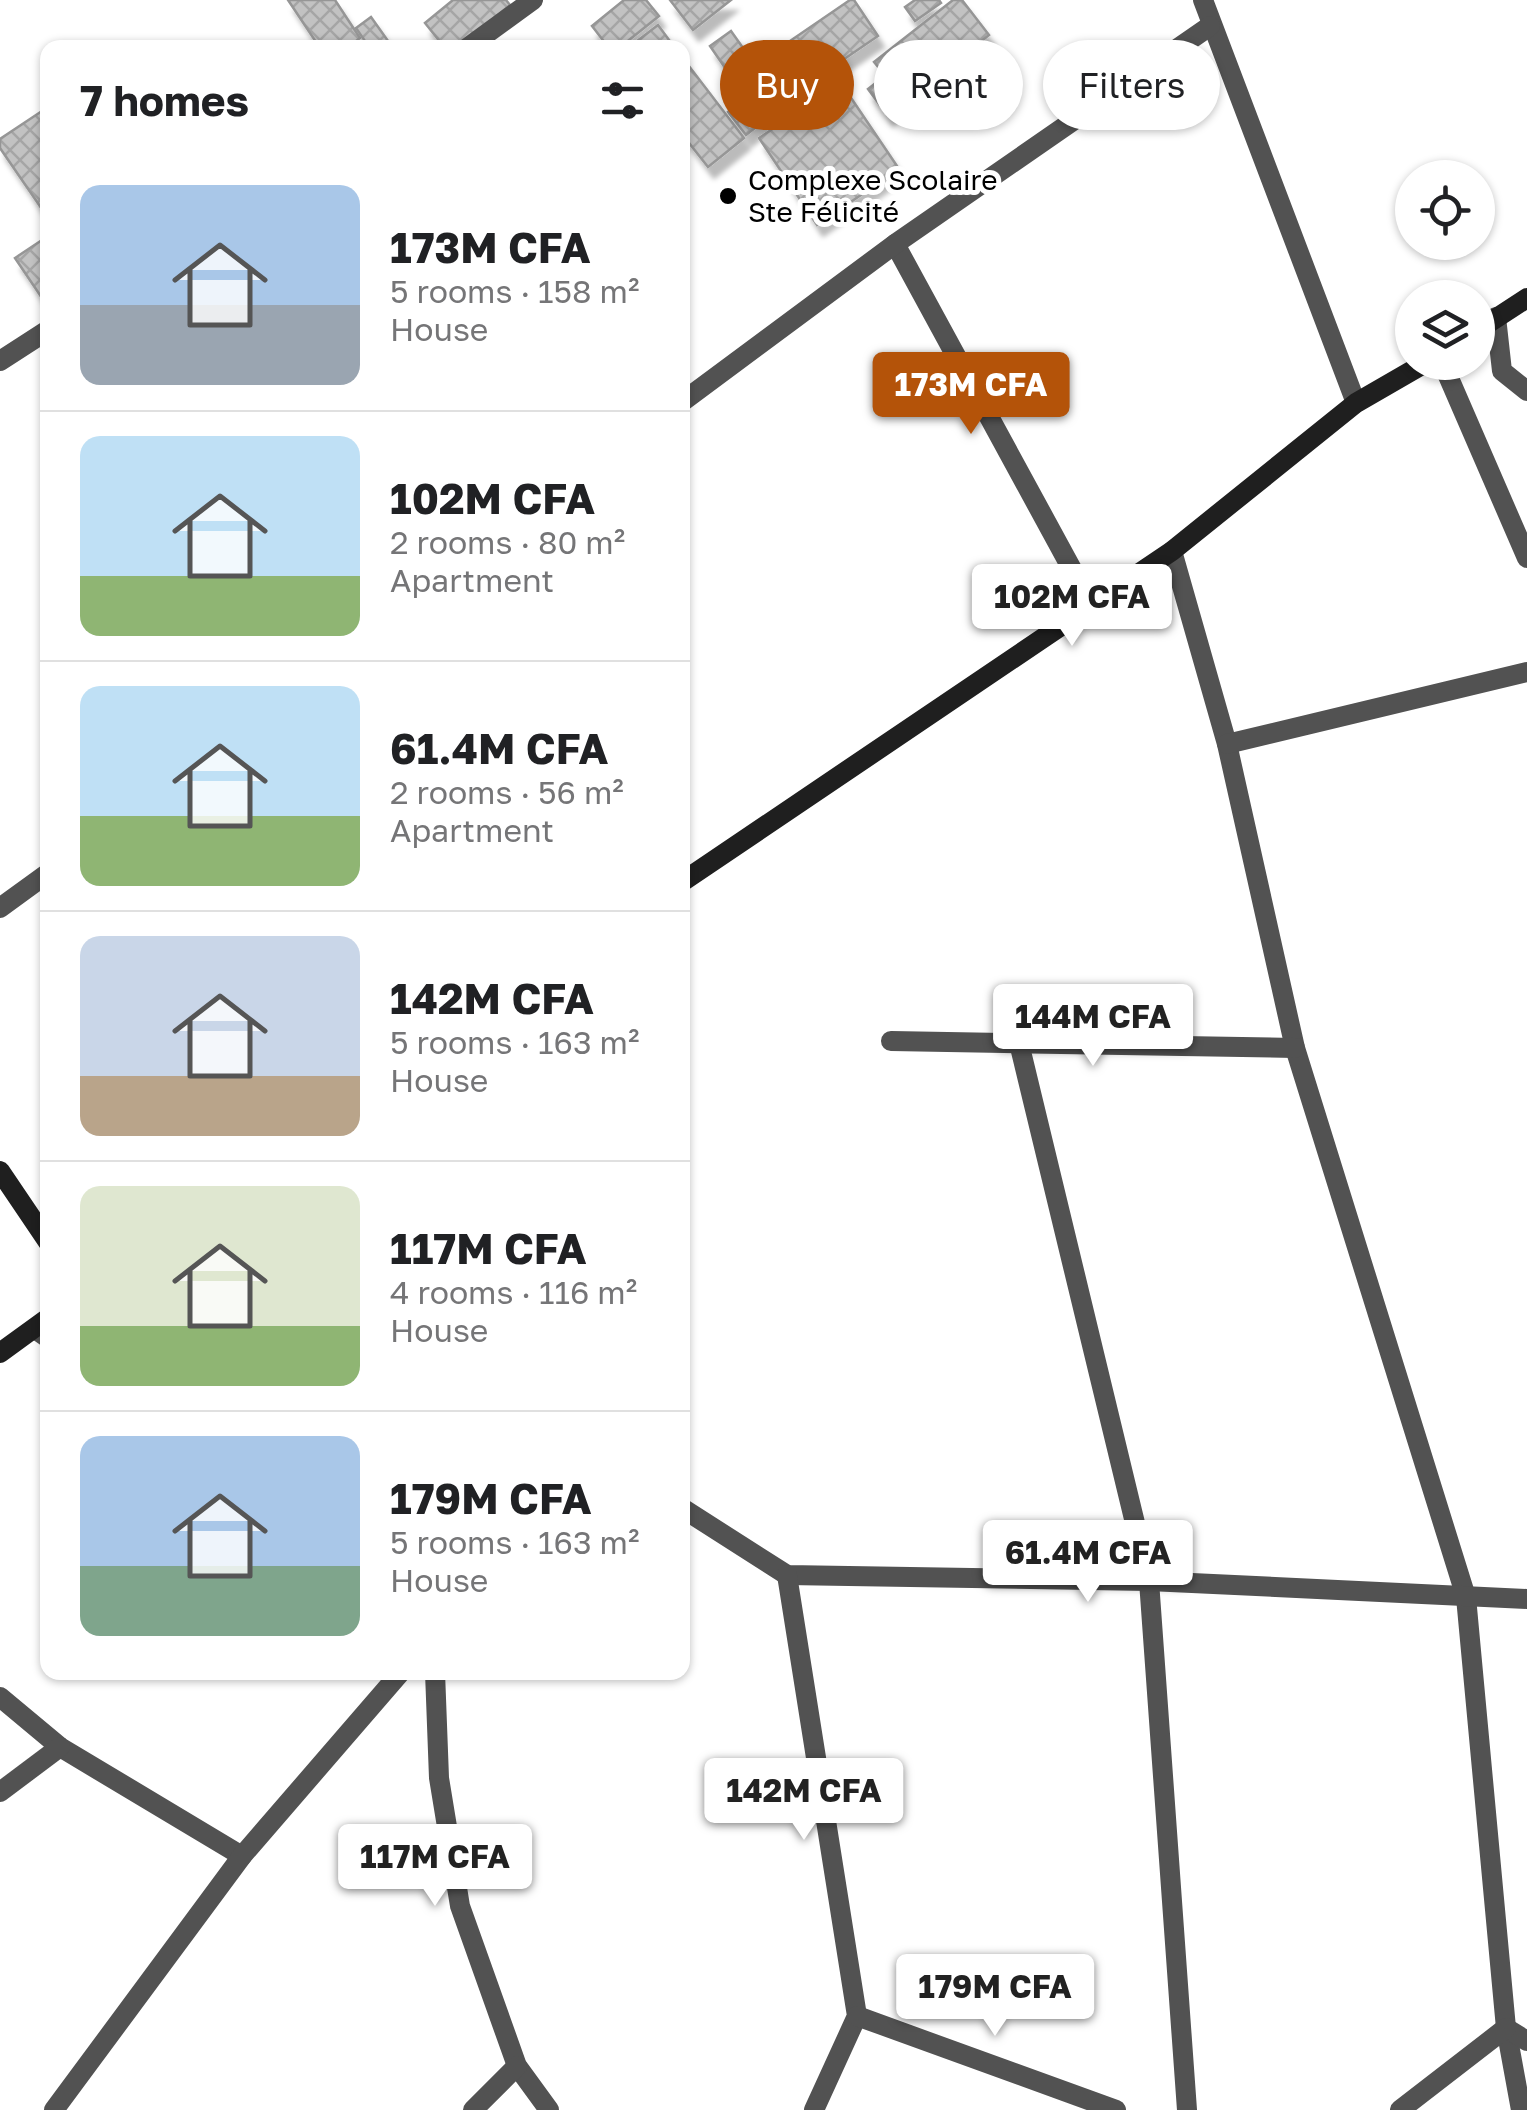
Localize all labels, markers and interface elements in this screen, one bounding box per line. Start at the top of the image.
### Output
chip: Buy [720,40,854,130]
chip: Rent [874,40,1023,130]
chip: Filters [1043,40,1220,130]
icon: filters [595,73,650,128]
text: 7 homes [80,75,249,125]
map controls [1395,160,1495,380]
button: locate [1395,160,1495,260]
place label: Complexe Scolaire Ste Félicité [748,163,997,228]
marker: Complexe Scolaire Ste Félicité [717,185,739,207]
text: 173M CFA [390,222,591,272]
icon: home [160,225,280,345]
text: 5 rooms · 158 m² [390,272,639,310]
button: layers [1395,280,1495,380]
text: House [390,310,488,348]
pin: 173M CFA [868,352,1074,437]
text: 173M CFA [895,365,1047,403]
text: 102M CFA [390,473,595,523]
icon: home [160,476,280,596]
text: 2 rooms · 80 m² [390,523,625,561]
text: Apartment [390,561,554,599]
pin: 102M CFA [969,564,1175,649]
text: 102M CFA [994,577,1150,615]
text: 61.4M CFA [390,723,608,773]
icon: home [160,726,280,846]
text: 2 rooms · 56 m² [390,773,624,811]
text: Apartment [390,811,554,849]
text: 142M CFA [390,973,594,1023]
icon: home [160,976,280,1096]
pin: 144M CFA [990,984,1196,1069]
text: 144M CFA [1015,997,1171,1035]
text: 5 rooms · 163 m² [390,1023,639,1061]
text: House [390,1061,488,1099]
text: 117M CFA [390,1223,587,1273]
icon: home [160,1226,280,1346]
text: 4 rooms · 116 m² [390,1273,637,1311]
text: House [390,1311,488,1349]
text: 179M CFA [390,1473,592,1523]
icon: home [160,1476,280,1596]
pin: 61.4M CFA [974,1520,1202,1605]
text: 5 rooms · 163 m² [390,1523,639,1561]
text: 61.4M CFA [1005,1533,1171,1571]
text: House [390,1561,488,1599]
pin: 142M CFA [701,1758,907,1843]
text: 142M CFA [726,1771,882,1809]
pin: 117M CFA [332,1824,538,1909]
text: 117M CFA [360,1837,510,1875]
pin: 179M CFA [892,1954,1098,2039]
text: 179M CFA [918,1967,1072,2005]

